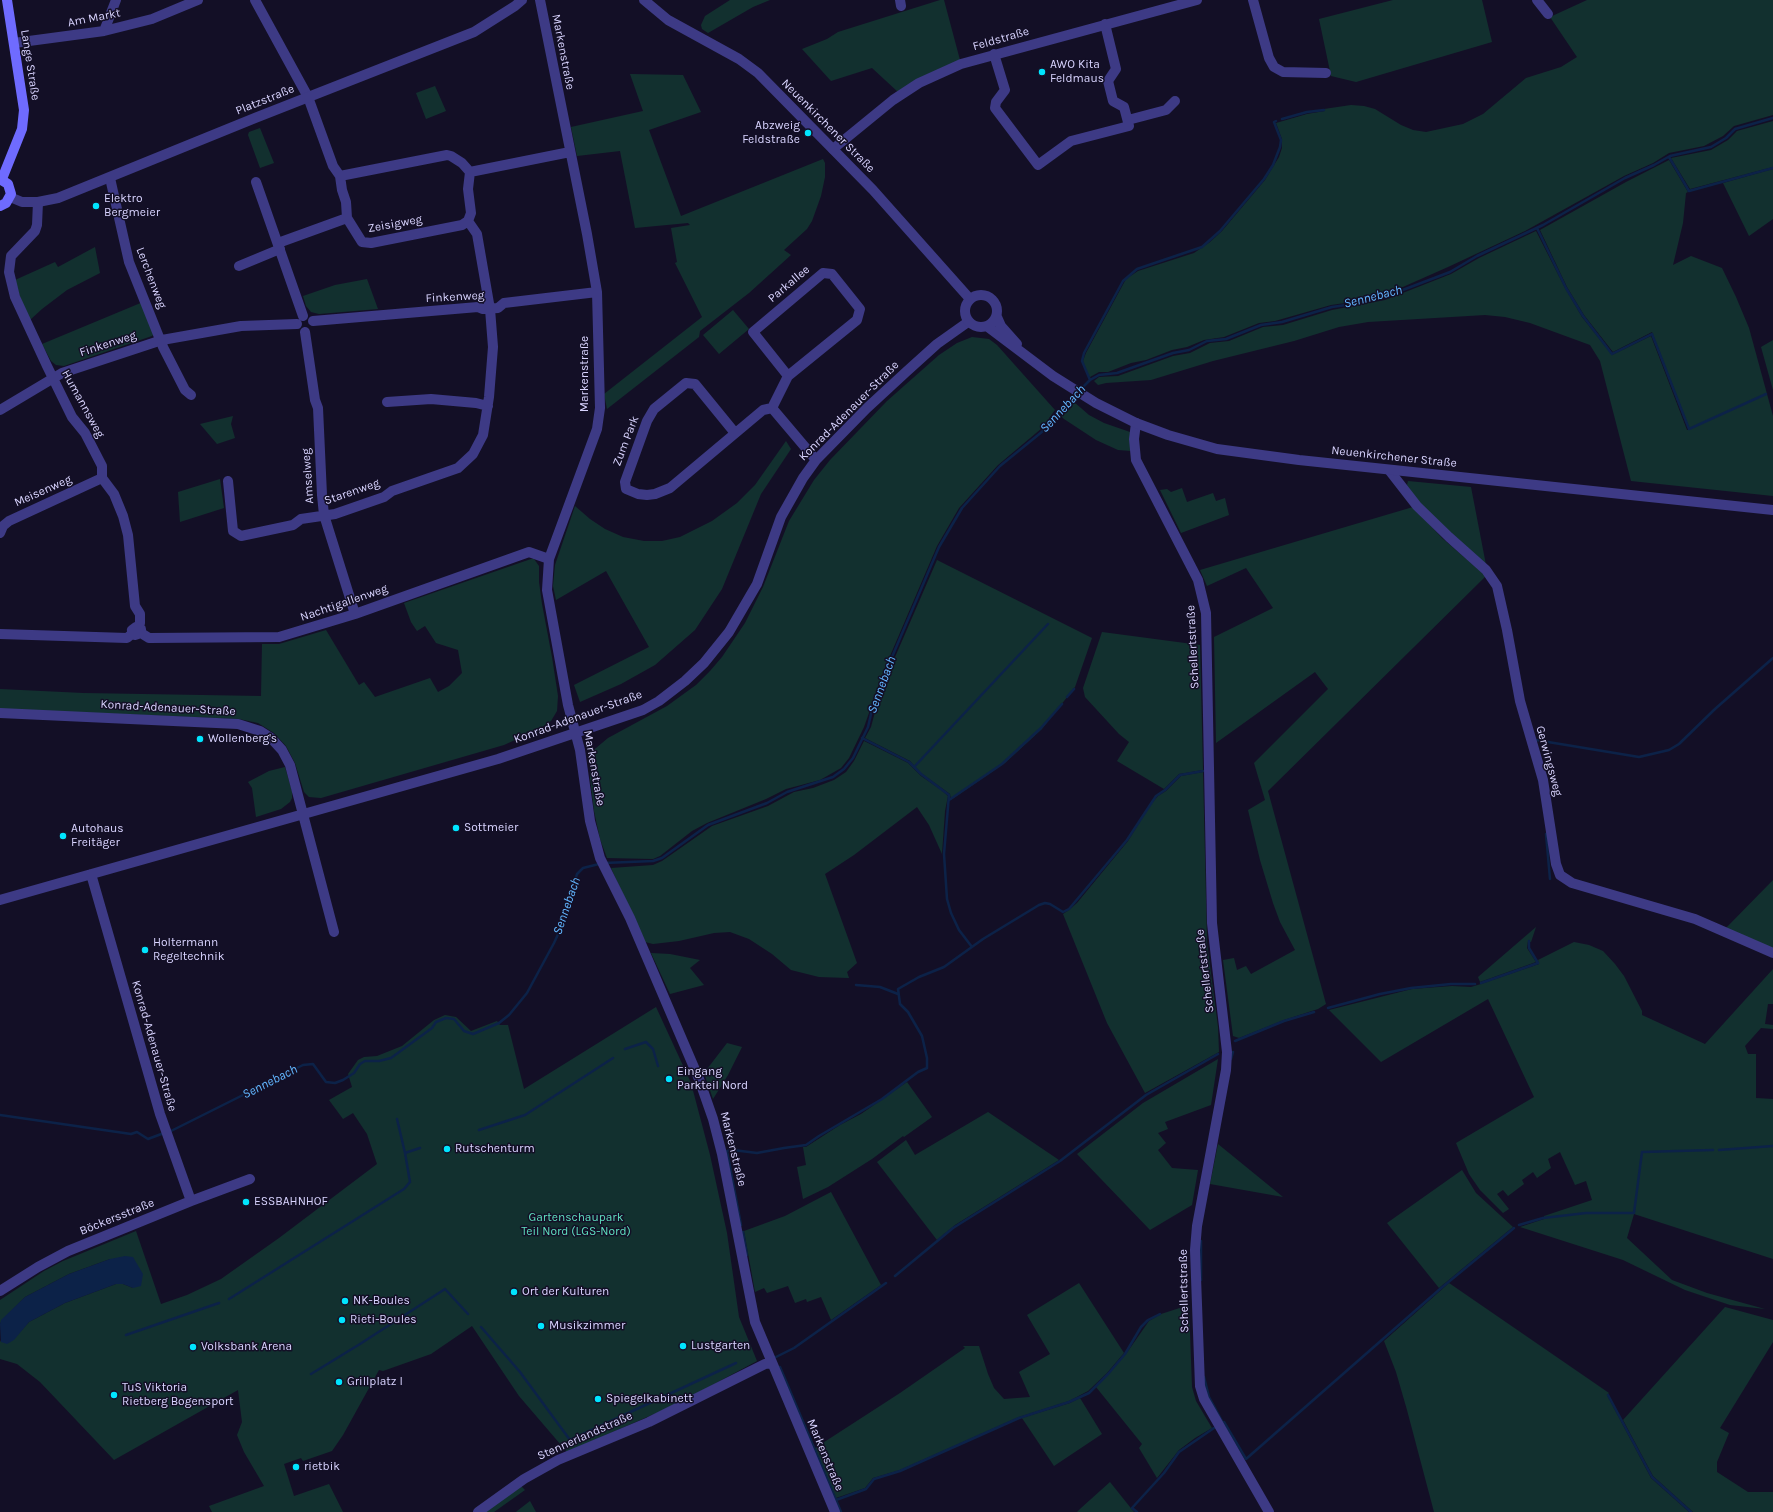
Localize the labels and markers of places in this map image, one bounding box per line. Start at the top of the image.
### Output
place label: AWO Kita Feldmaus [1050,58,1104,86]
marker: AWO Kita Feldmaus [1037,67,1047,77]
place label: Abzweig Feldstraße [742,119,800,147]
marker: Abzweig Feldstraße [803,128,813,138]
place label: Elektro Bergmeier [104,192,160,220]
marker: Elektro Bergmeier [91,201,101,211]
place label: Wollenberg's [208,732,277,746]
marker: Wollenberg's [195,734,205,744]
place label: Sottmeier [464,821,518,835]
place label: Autohaus Freitäger [71,822,124,850]
marker: Sottmeier [451,823,461,833]
marker: Autohaus Freitäger [58,831,68,841]
place label: Holtermann Regeltechnik [153,936,224,964]
marker: Holtermann Regeltechnik [140,945,150,955]
place label: Eingang Parkteil Nord [677,1065,748,1093]
marker: Eingang Parkteil Nord [664,1074,674,1084]
place label: Rutschenturm [455,1142,535,1156]
marker: Rutschenturm [442,1144,452,1154]
place label: ESSBAHNHOF [254,1195,328,1209]
marker: ESSBAHNHOF [241,1197,251,1207]
place label: Ort der Kulturen [522,1285,609,1299]
marker: Ort der Kulturen [509,1287,519,1297]
place label: NK-Boules [353,1294,410,1308]
marker: NK-Boules [340,1296,350,1306]
place label: Rieti-Boules [350,1313,416,1327]
marker: Rieti-Boules [337,1315,347,1325]
place label: Musikzimmer [549,1319,625,1333]
marker: Musikzimmer [536,1321,546,1331]
place label: Lustgarten [691,1339,750,1353]
place label: Volksbank Arena [201,1340,292,1354]
marker: Lustgarten [678,1341,688,1351]
marker: Volksbank Arena [188,1342,198,1352]
place label: Grillplatz I [347,1375,403,1389]
marker: Grillplatz I [334,1377,344,1387]
place label: TuS Viktoria Rietberg Bogensport [122,1381,234,1409]
marker: TuS Viktoria Rietberg Bogensport [109,1390,119,1400]
place label: Spiegelkabinett [606,1392,693,1406]
marker: Spiegelkabinett [593,1394,603,1404]
place label: rietbik [304,1460,340,1474]
marker: rietbik [291,1462,301,1472]

